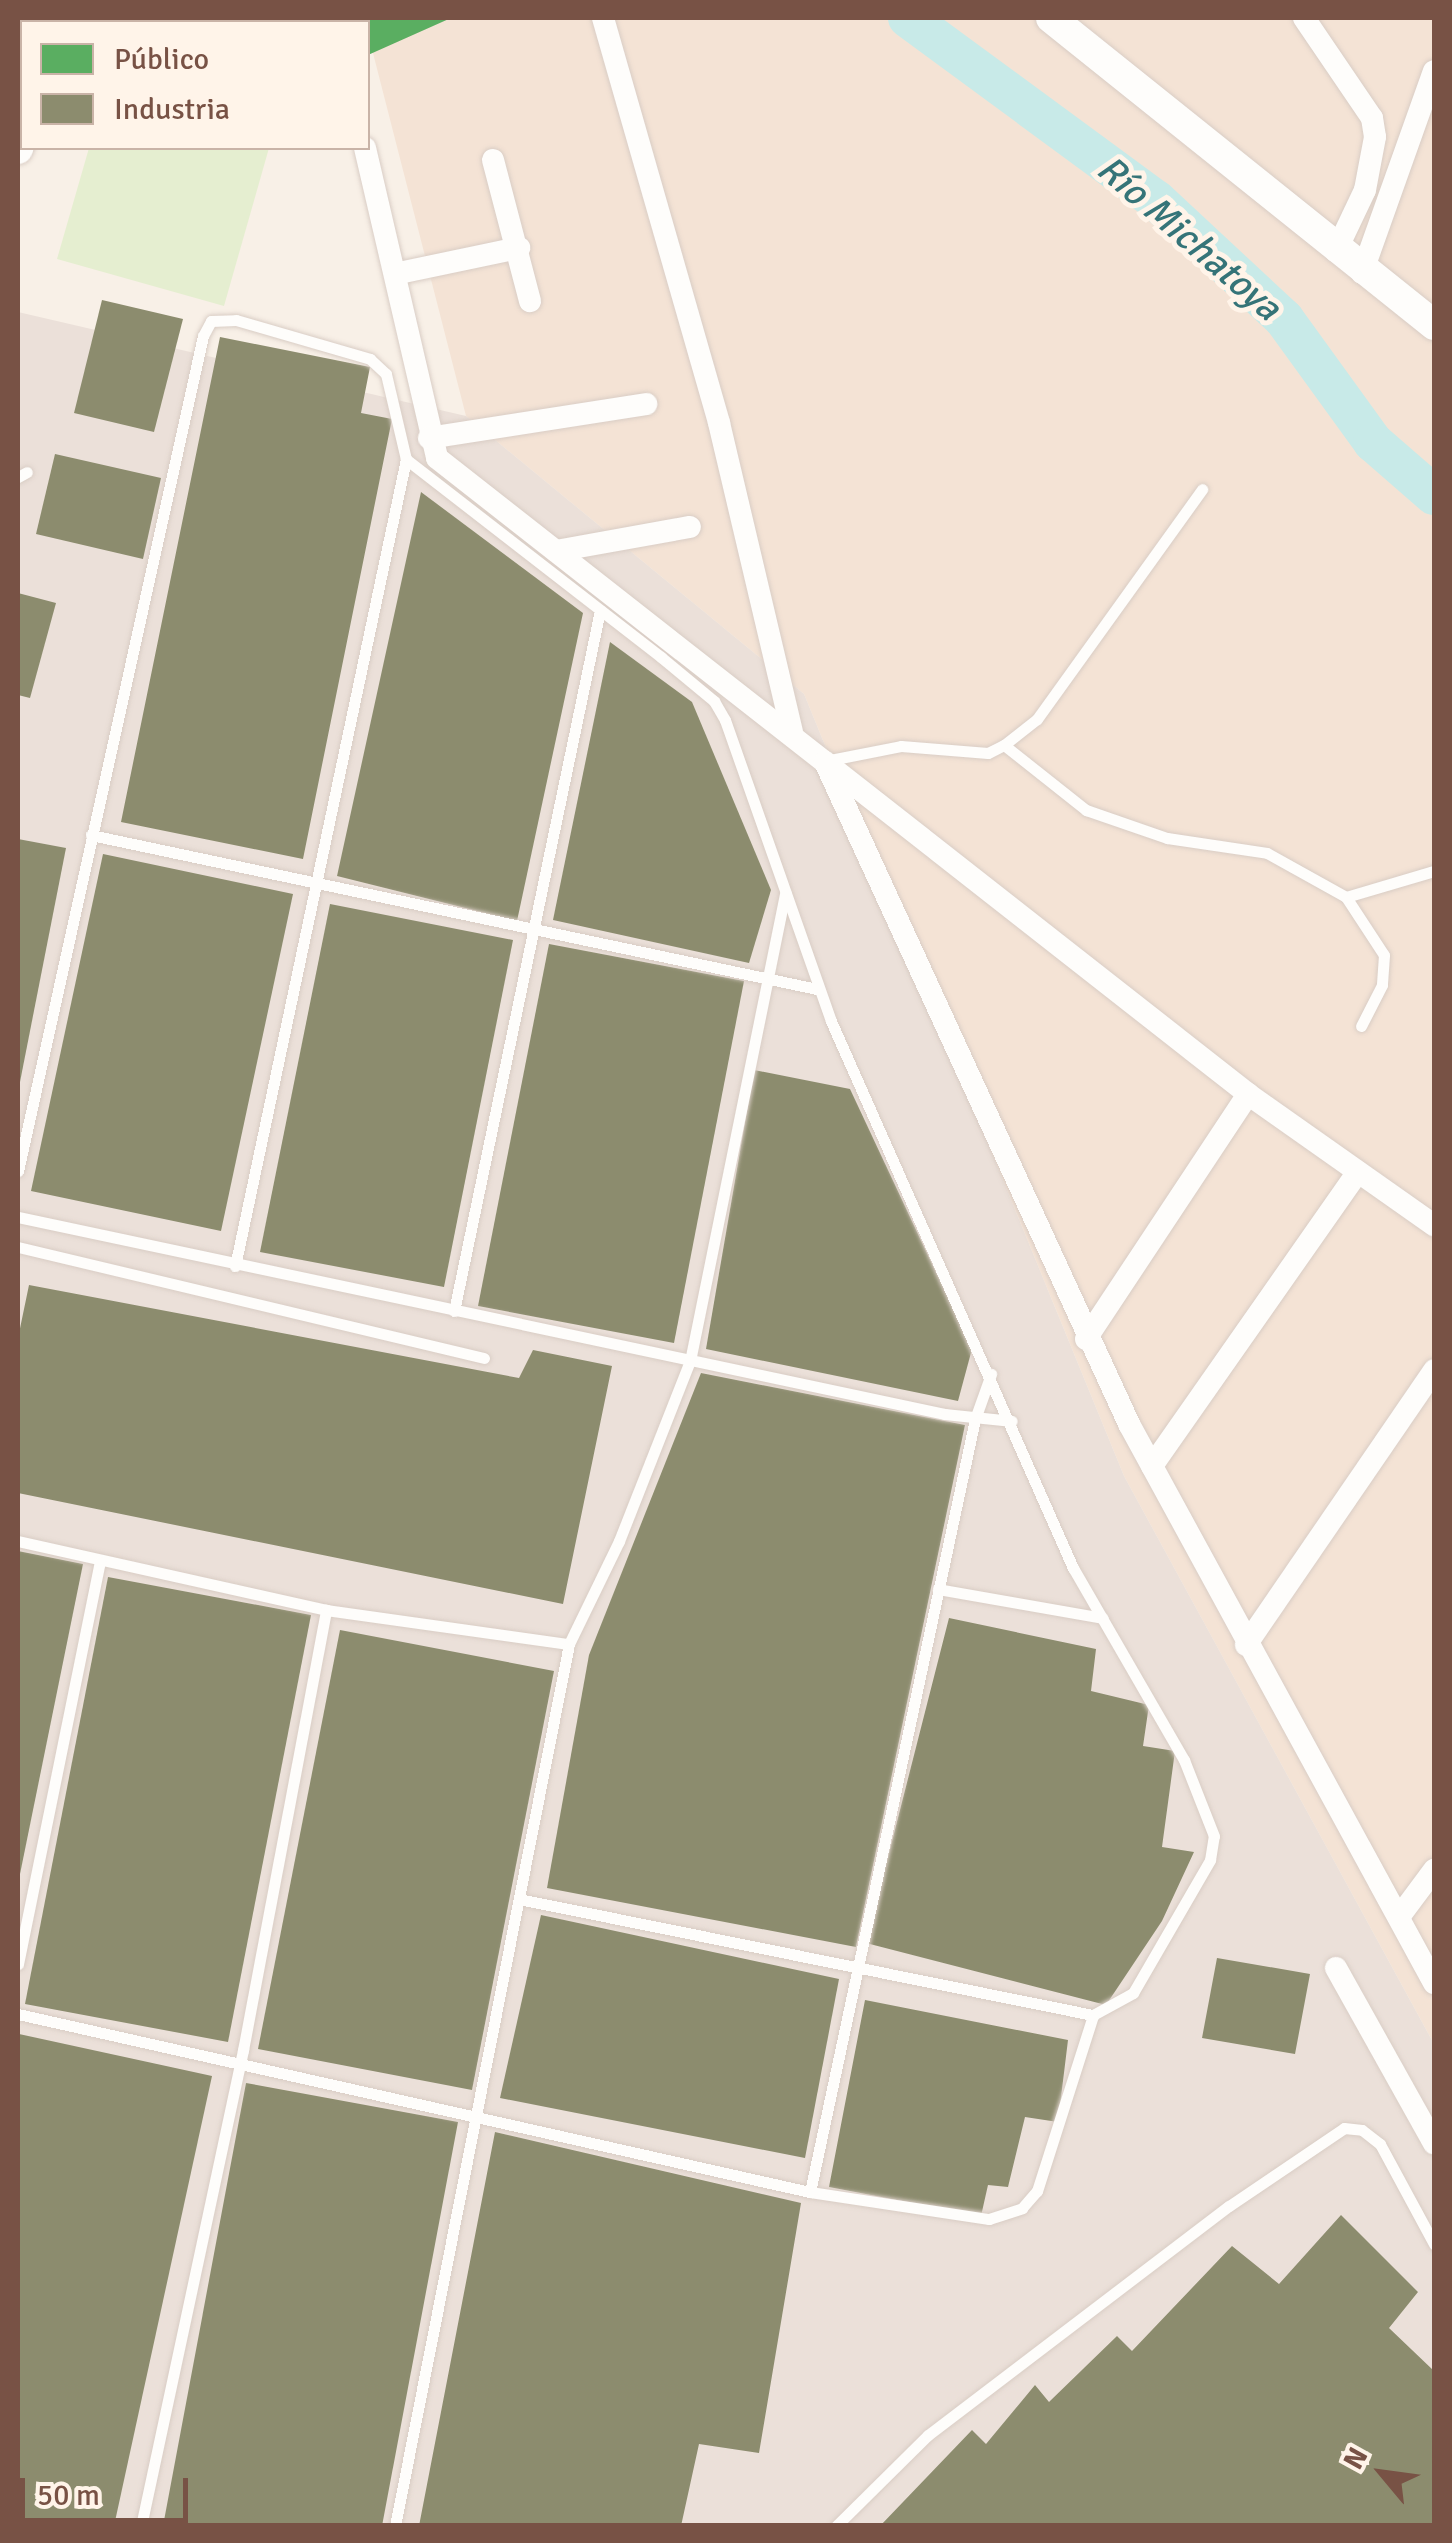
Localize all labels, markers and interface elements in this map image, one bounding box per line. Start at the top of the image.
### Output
legend [20,20,370,150]
text: Público [114,41,209,78]
text: Industria [114,91,230,128]
water label: Río Michatoya [1088,146,1290,330]
north arrow [1332,2423,1432,2523]
text: N [1336,2442,1375,2475]
scale bar [25,2458,192,2520]
text: 50 m [37,2477,100,2514]

